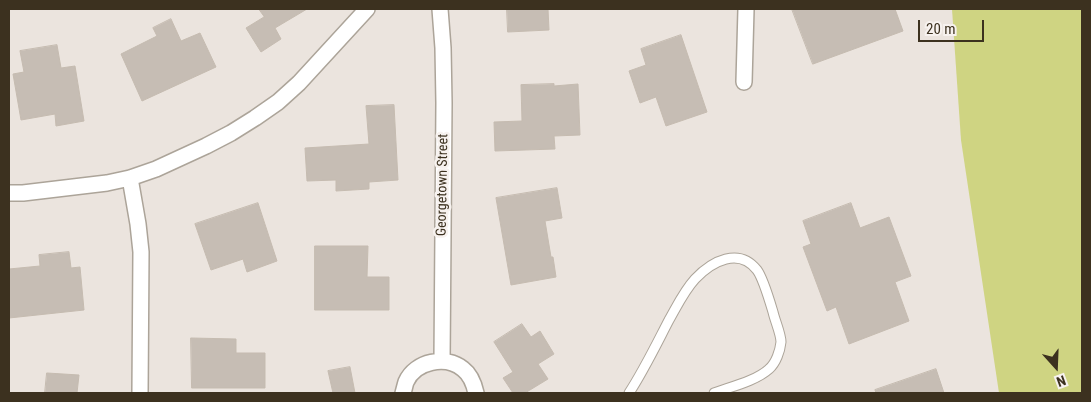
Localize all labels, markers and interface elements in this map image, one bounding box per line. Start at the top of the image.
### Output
scale bar [921,10,987,42]
text: 20 m [926,20,956,38]
street label: Georgetown Street [434,134,452,236]
north arrow [1031,342,1081,392]
text: N [1054,372,1068,390]

